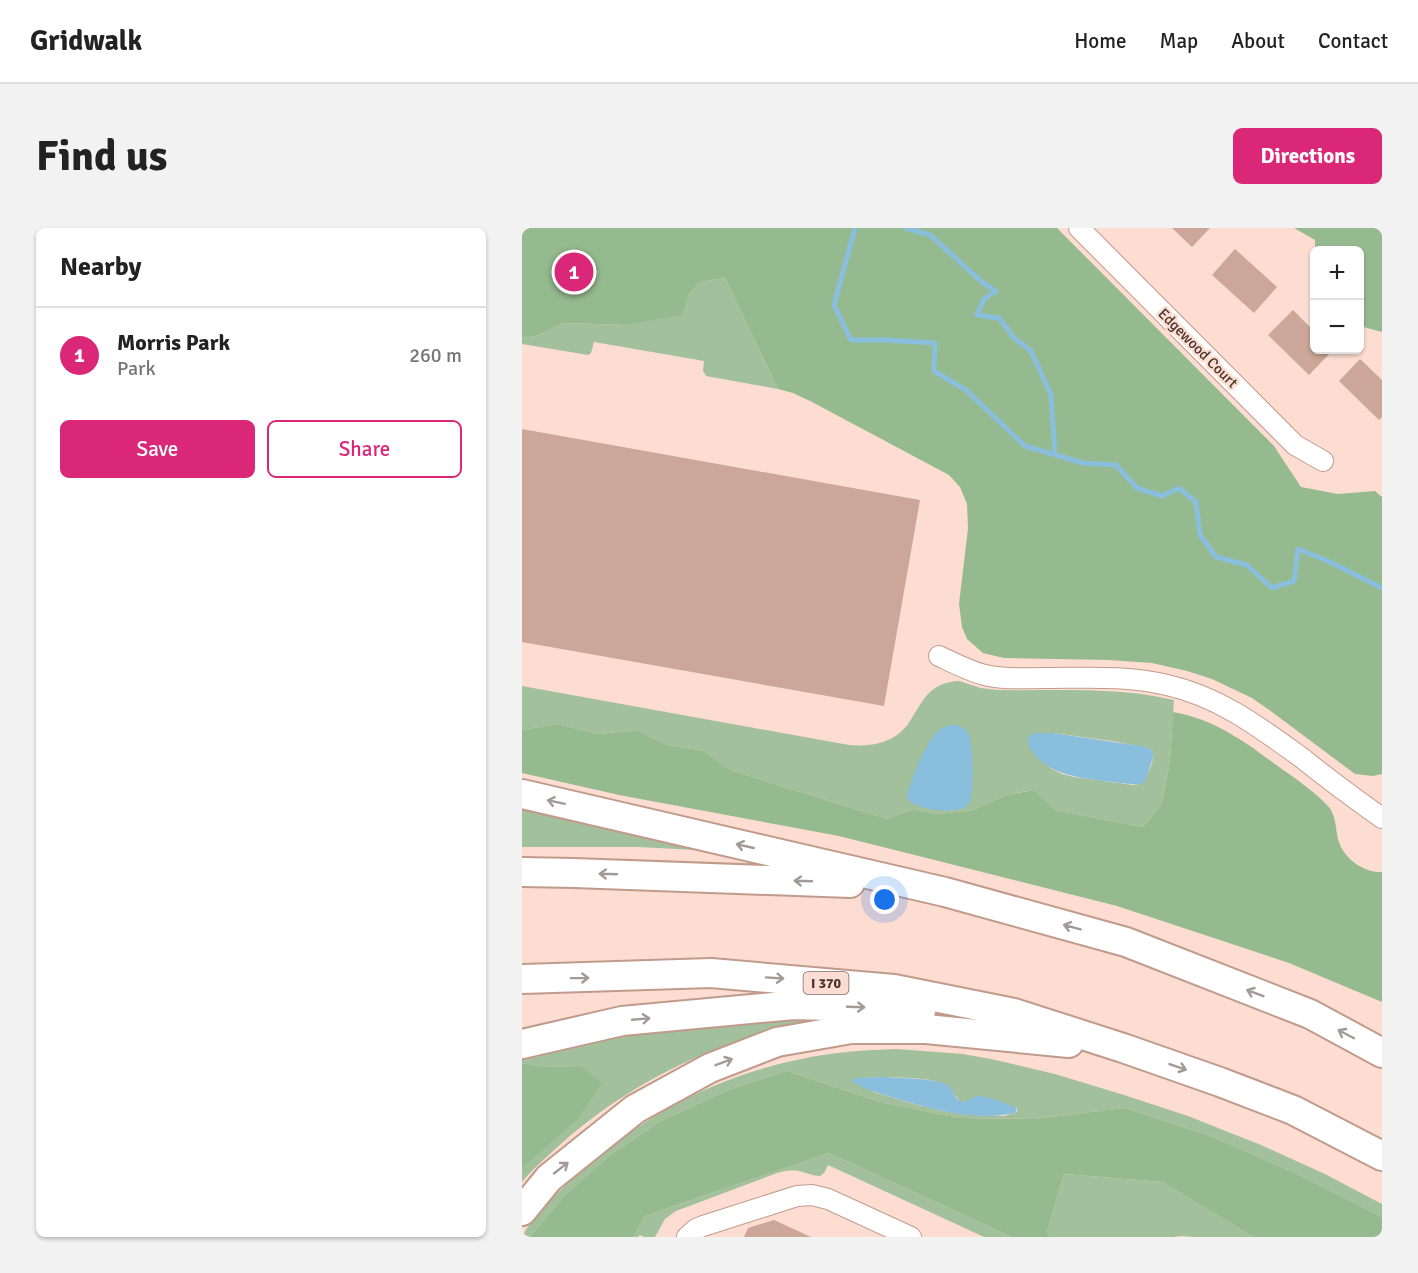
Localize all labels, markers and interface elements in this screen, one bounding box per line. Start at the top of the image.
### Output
text: Gridwalk [30,24,142,58]
text: Home [1074,28,1127,54]
text: Map [1160,28,1198,54]
text: About [1231,28,1285,54]
text: Contact [1318,28,1388,54]
button: Directions [1233,128,1382,184]
text: Find us [36,131,167,182]
map controls [1310,246,1364,354]
button: + [1310,246,1364,300]
pin: 1 [554,250,594,294]
text: Nearby [60,251,141,283]
button: − [1310,300,1364,354]
street label: Edgewood Court [1154,304,1242,392]
text: Morris Park [117,329,230,356]
text: 1 [74,343,85,368]
text: 260 m [409,343,462,368]
text: Park [117,356,155,381]
button: Save [60,420,255,478]
button: Share [267,420,462,478]
one-way arrow [547,795,566,807]
one-way arrow [736,839,755,851]
one-way arrow [599,868,619,880]
one-way arrow [793,876,813,887]
your location [870,885,899,914]
one-way arrow [1063,921,1082,932]
one-way arrow [570,972,590,983]
road number: I 370 [804,972,848,994]
one-way arrow [765,973,785,984]
one-way arrow [1247,987,1265,998]
one-way arrow [846,1001,866,1013]
one-way arrow [630,1013,650,1024]
one-way arrow [1338,1028,1355,1040]
one-way arrow [714,1056,733,1067]
one-way arrow [1168,1063,1187,1074]
one-way arrow [553,1161,569,1174]

